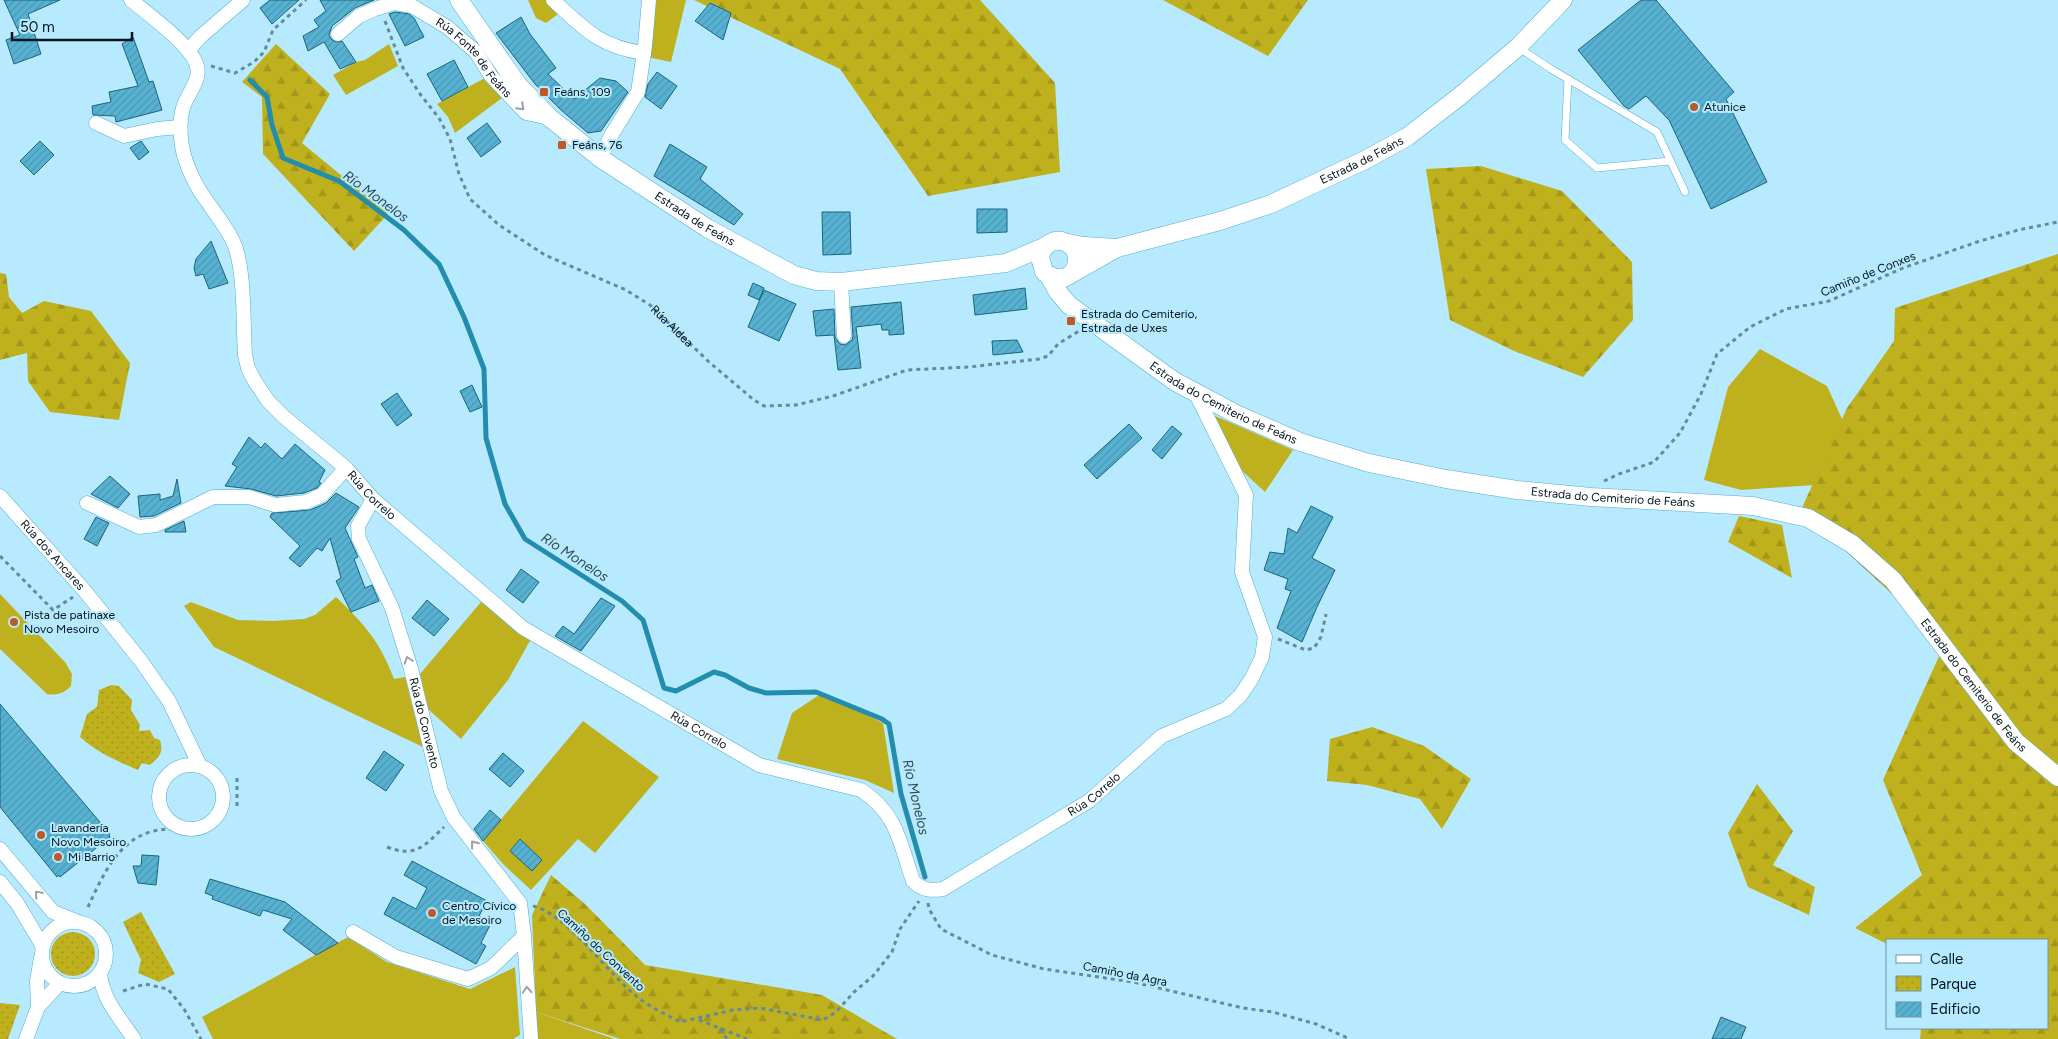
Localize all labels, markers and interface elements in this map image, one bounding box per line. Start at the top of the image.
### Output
scale bar [12,10,132,42]
street label: Rúa Fonte de Feáns [433,15,515,101]
text: 50 m [20,18,55,36]
place label: Feáns, 109 [554,85,611,99]
marker: Feáns, 109 [538,86,550,98]
place label: Atunice [1704,100,1746,114]
one-way arrow [515,101,524,110]
marker: Atunice [1688,101,1700,113]
street label: Estrada de Feáns [1318,133,1406,187]
place label: Feáns, 76 [572,138,623,152]
marker: Feáns, 76 [556,139,568,151]
water label: Río Monelos [340,167,412,226]
street label: Estrada de Feáns [652,189,737,249]
street label: Camiño de Conxes [1819,248,1918,299]
street label: Rúa Aldea [648,302,696,350]
place label: Estrada do Cemiterio, Estrada de Uxes [1081,307,1198,335]
marker: Estrada do Cemiterio, Estrada de Uxes [1065,315,1077,327]
street label: Estrada do Cemiterio de Feáns [1147,359,1300,447]
street label: Rúa Correlo [345,468,399,523]
street label: Estrada do Cemiterio de Feáns [1530,484,1696,510]
street label: Rúa dos Ancares [18,517,88,593]
water label: Río Monelos [538,529,612,586]
place label: Pista de patinaxe Novo Mesoiro [24,608,115,636]
marker: Pista de patinaxe Novo Mesoiro [8,616,20,628]
street label: Estrada do Cemiterio de Feáns [1918,616,2030,755]
one-way arrow [404,657,414,665]
street label: Rúa do Convento [406,676,442,770]
street label: Rúa Correlo [668,708,730,752]
water label: Río Monelos [899,758,933,837]
street label: Rúa Correlo [1065,769,1123,819]
place label: Lavandería Novo Mesoiro [51,821,126,849]
marker: Lavandería Novo Mesoiro [35,829,47,841]
one-way arrow [471,841,479,850]
place label: Mi Barrio [68,850,115,864]
marker: Mi Barrio [52,851,64,863]
one-way arrow [34,891,43,900]
place label: Centro Cívico de Mesoiro [442,899,516,927]
street label: Camiño do Convento [554,906,648,994]
marker: Centro Cívico de Mesoiro [426,907,438,919]
legend [1886,939,2048,1029]
text: Calle [1930,950,1963,968]
street label: Camiño da Agra [1082,959,1168,989]
text: Parque [1930,975,1977,993]
one-way arrow [522,986,533,994]
text: Edificio [1930,1000,1981,1018]

